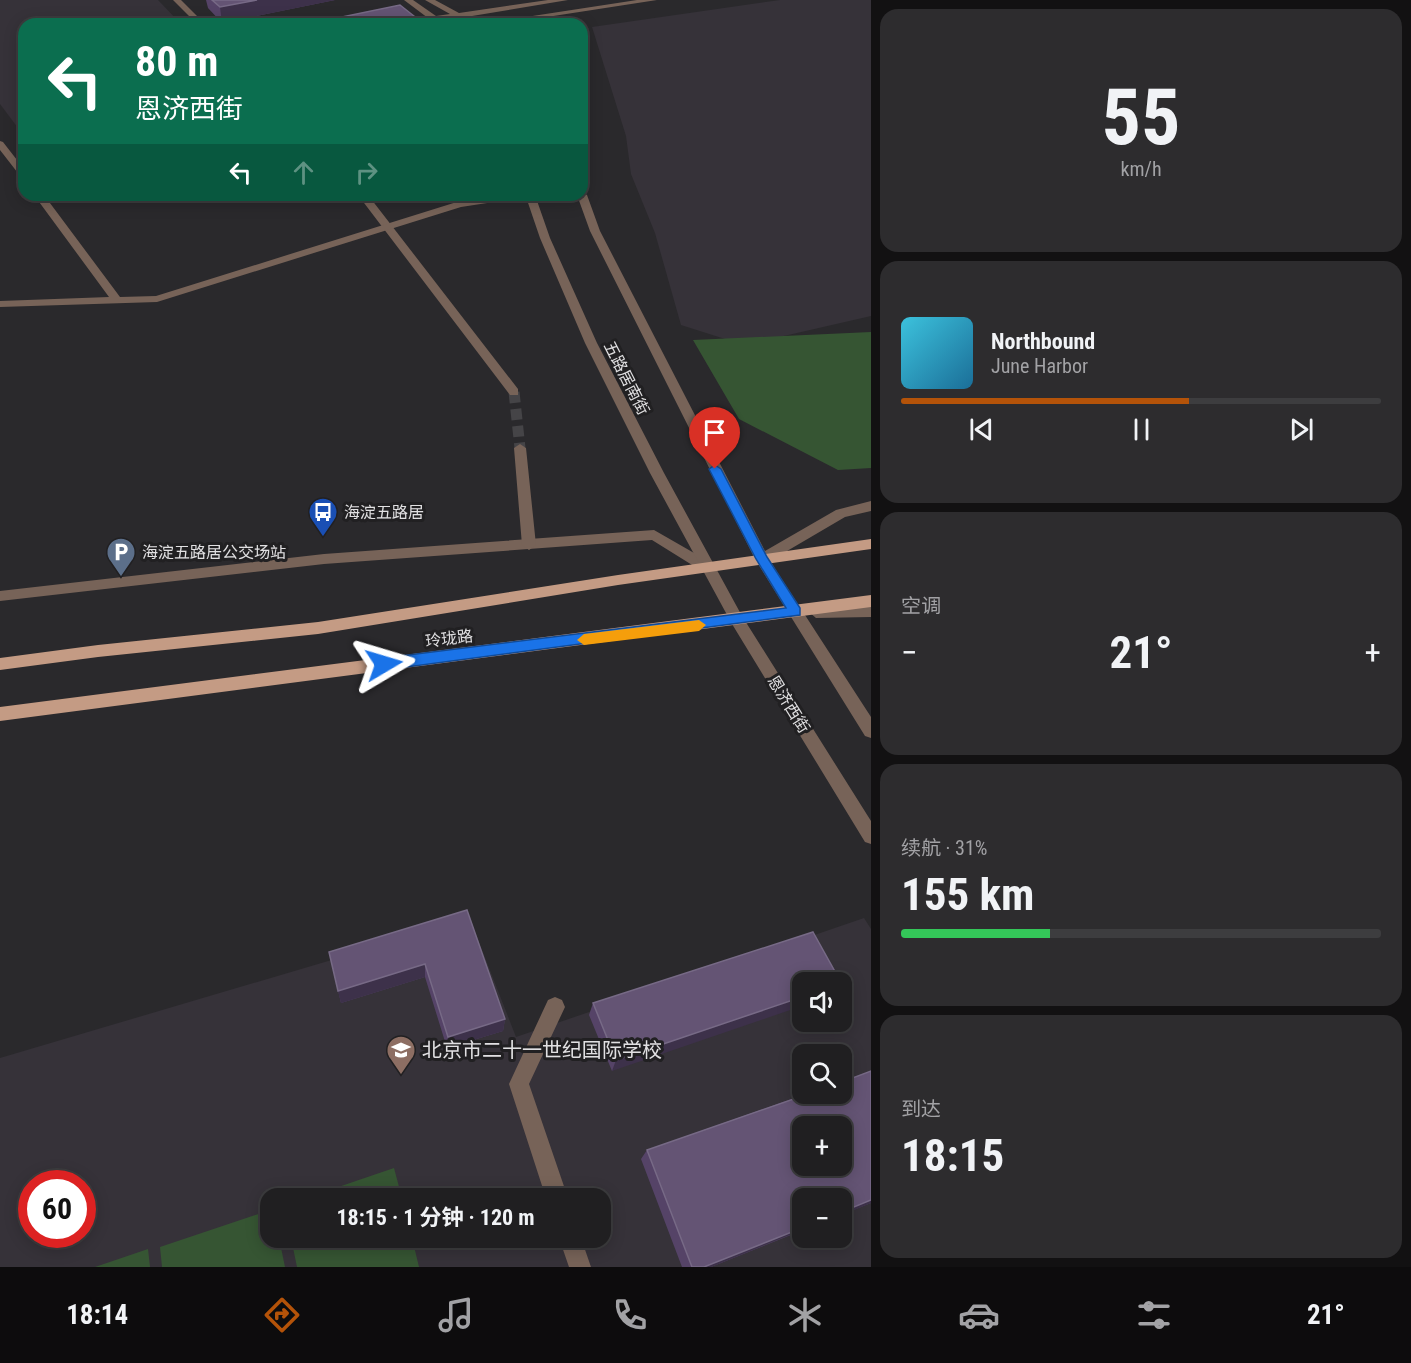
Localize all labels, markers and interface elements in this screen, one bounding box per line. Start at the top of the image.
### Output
text: 80 m [135,37,218,86]
icon: left [36,42,114,120]
text: 55 [1102,72,1180,163]
text: 恩济西街 [135,93,243,125]
icon: left [224,156,257,189]
icon: ahead [287,156,320,189]
icon: right [350,156,383,189]
text: km/h [1120,157,1162,181]
text: Northbound [991,329,1095,354]
street label: 五路居南街 [600,338,653,418]
text: June Harbor [991,354,1088,378]
pin [689,407,740,469]
icon: previous [965,413,998,446]
icon: pause [1125,413,1158,446]
icon: next [1285,413,1318,446]
icon: arrive [698,416,731,449]
bus stop icon: 海淀五路居 [307,496,339,538]
place label: 海淀五路居 [344,503,424,522]
parking icon: 海淀五路居公交场站 [105,536,137,578]
place label: 海淀五路居公交场站 [142,543,286,562]
text: 空调 [901,594,941,618]
street label: 玲珑路 [424,626,474,651]
text: 21° [1110,626,1173,679]
position arrow [352,632,416,696]
text: − [901,633,918,672]
text: + [1365,633,1381,672]
street label: 恩济西街 [764,672,814,736]
text: 续航 · 31% [901,836,987,860]
text: 155 km [901,868,1034,921]
map controls [792,972,852,1248]
button: sound [792,972,852,1032]
school or university icon: 北京市二十一世纪国际学校 [385,1034,417,1076]
place label: 北京市二十一世纪国际学校 [422,1038,662,1062]
button: search [792,1044,852,1104]
text: 到达 [901,1097,941,1121]
button: + [792,1116,852,1176]
text: 18:15 [901,1129,1004,1182]
speed limit sign: 60 [18,1170,96,1248]
button: − [792,1188,852,1248]
text: 18:15 · 1 分钟 · 120 m [336,1205,535,1230]
icon: directions [261,1294,303,1336]
icon: music [435,1294,477,1336]
icon: phone [609,1294,651,1336]
icon: climate [784,1294,826,1336]
icon: car [958,1294,1000,1336]
icon: filters [1133,1294,1175,1336]
text: 18:14 [66,1299,128,1331]
text: 21° [1307,1299,1345,1331]

